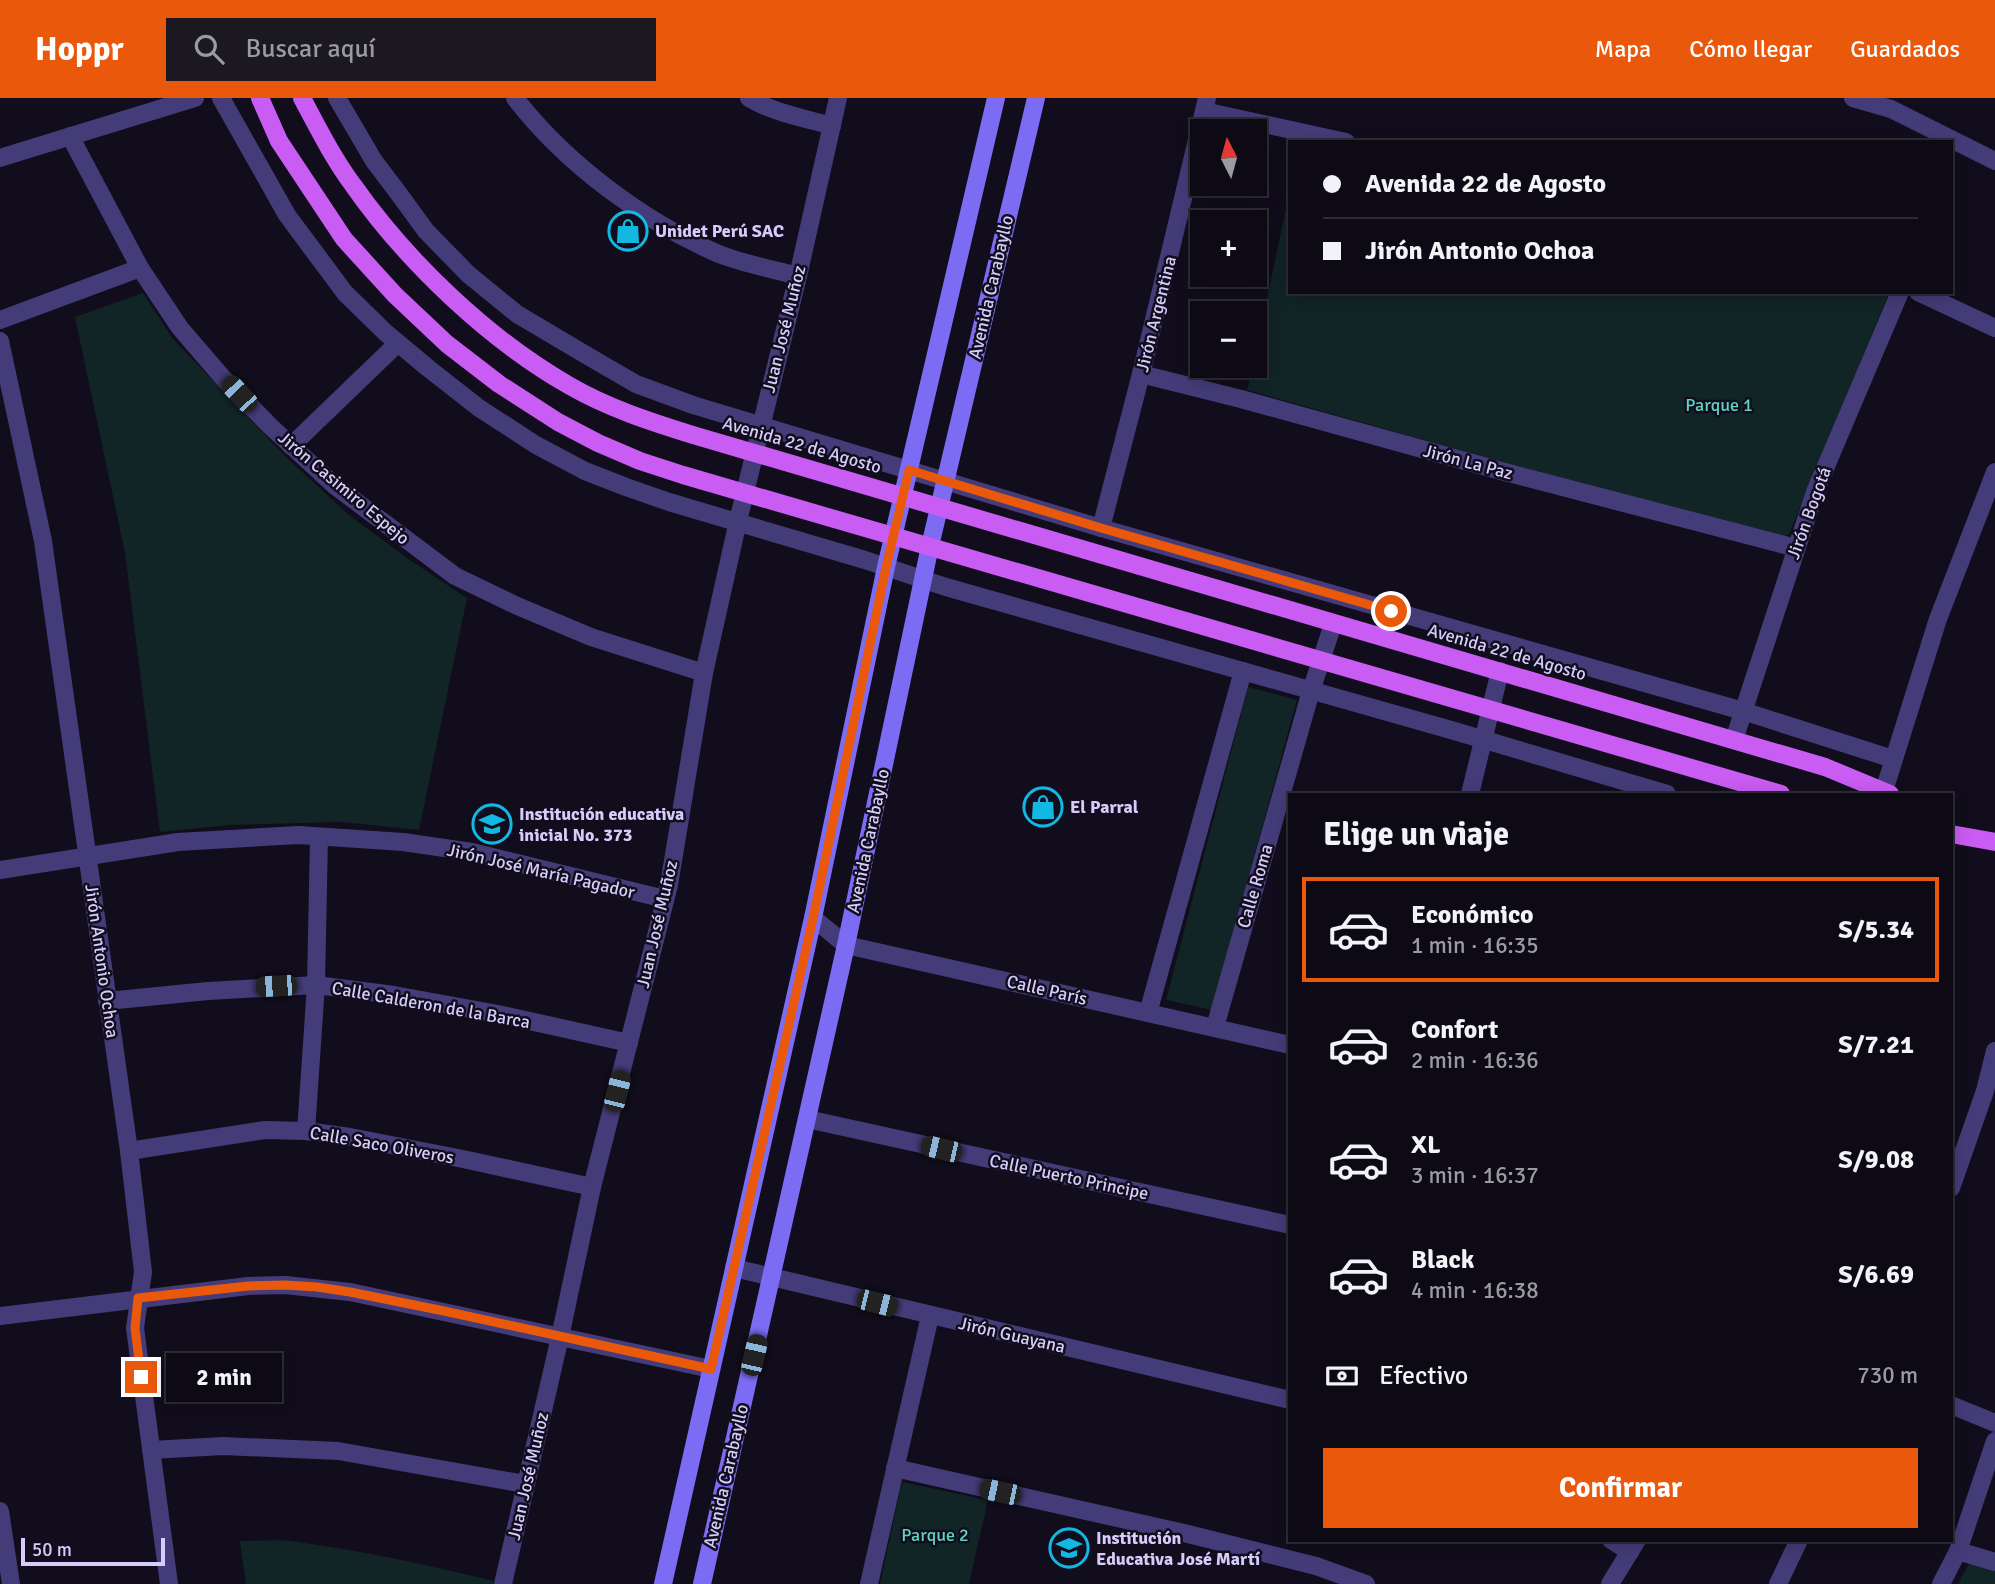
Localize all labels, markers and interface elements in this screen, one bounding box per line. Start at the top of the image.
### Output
search box [166,18,656,81]
text: Hoppr [35,29,124,70]
icon: search [190,30,228,68]
text: Buscar aquí [246,33,376,65]
text: Mapa [1595,34,1651,64]
text: Cómo llegar [1689,34,1812,64]
text: Guardados [1850,34,1960,64]
north arrow [1190,119,1267,196]
map controls [1190,119,1267,378]
text: Avenida 22 de Agosto [1365,168,1606,200]
shop icon: Unidet Perú SAC [607,210,649,252]
button: + [1190,210,1267,287]
street label: Avenida Carabayllo [964,213,1018,361]
place label: Unidet Perú SAC [655,220,784,242]
text: Jirón Antonio Ochoa [1365,235,1594,267]
street label: Jirón Argentina [1131,254,1181,374]
street label: Juan José Muñoz [758,263,810,395]
button: − [1190,301,1267,378]
car [217,371,262,417]
park label: Parque 1 [1685,394,1753,416]
street label: Avenida 22 de Agosto [720,412,884,478]
street label: Jirón Casimiro Espejo [274,427,414,549]
street label: Jirón La Paz [1421,440,1515,484]
street label: Jirón Bogotá [1782,464,1836,562]
route start [1375,595,1407,627]
street label: Avenida 22 de Agosto [1425,619,1589,685]
street label: Avenida Carabayllo [842,767,894,915]
shop icon: El Parral [1022,786,1064,828]
place label: El Parral [1070,796,1139,818]
school or university icon: Institución educativa inicial No. 373 [471,803,513,845]
place label: Institución educativa inicial No. 373 [519,803,684,846]
text: Elige un viaje [1323,815,1509,854]
street label: Jirón José María Pagador [445,839,637,903]
street label: Calle Roma [1233,841,1277,931]
street label: Juan José Muñoz [632,858,682,990]
street label: Jirón Antonio Ochoa [80,883,124,1039]
icon: car [1327,898,1390,961]
text: Económico [1411,899,1534,931]
text: S/5.34 [1838,914,1914,946]
text: 1 min · 16:35 [1411,931,1539,960]
street label: Calle París [1005,970,1089,1010]
car [255,974,298,998]
street label: Calle Calderon de la Barca [330,977,532,1033]
icon: car [1327,1013,1390,1076]
text: Confort [1411,1014,1498,1046]
text: S/7.21 [1838,1029,1914,1061]
text: 2 min · 16:36 [1411,1046,1539,1075]
car [602,1068,633,1114]
street label: Calle Saco Oliveros [308,1121,456,1169]
icon: car [1327,1128,1390,1191]
text: XL [1411,1129,1441,1161]
car [919,1134,964,1164]
text: S/9.08 [1838,1144,1914,1176]
street label: Calle Puerto Principe [988,1149,1150,1205]
text: 3 min · 16:37 [1411,1161,1539,1190]
icon: car [1327,1243,1390,1306]
text: Black [1411,1244,1474,1276]
text: S/6.69 [1838,1259,1914,1291]
text: 4 min · 16:38 [1411,1276,1539,1305]
car [855,1288,900,1318]
street label: Jirón Guayana [956,1312,1068,1358]
car [740,1332,769,1378]
callout: 2 min [166,1352,281,1402]
icon: cash [1323,1357,1361,1395]
text: Efectivo [1379,1360,1468,1392]
route end [125,1361,157,1393]
text: 730 m [1857,1361,1918,1390]
text: 2 min [196,1363,252,1392]
street label: Avenida Carabayllo [699,1402,753,1550]
street label: Juan José Muñoz [503,1410,553,1542]
button: Confirmar [1323,1448,1918,1528]
car [978,1477,1023,1507]
park label: Parque 2 [901,1524,969,1546]
school or university icon: Institución Educativa José Martí [1048,1527,1090,1569]
place label: Institución Educativa José Martí [1096,1527,1261,1570]
scale bar [21,1535,164,1567]
text: 50 m [32,1538,72,1562]

